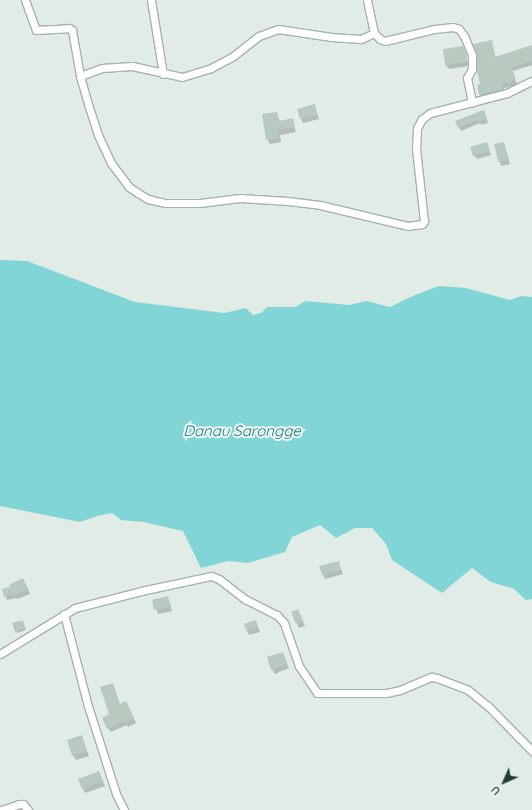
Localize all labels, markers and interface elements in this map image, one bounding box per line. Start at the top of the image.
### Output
water label: Danau Sarongge [183,422,301,440]
north arrow [484,762,524,802]
text: U [488,783,503,798]

